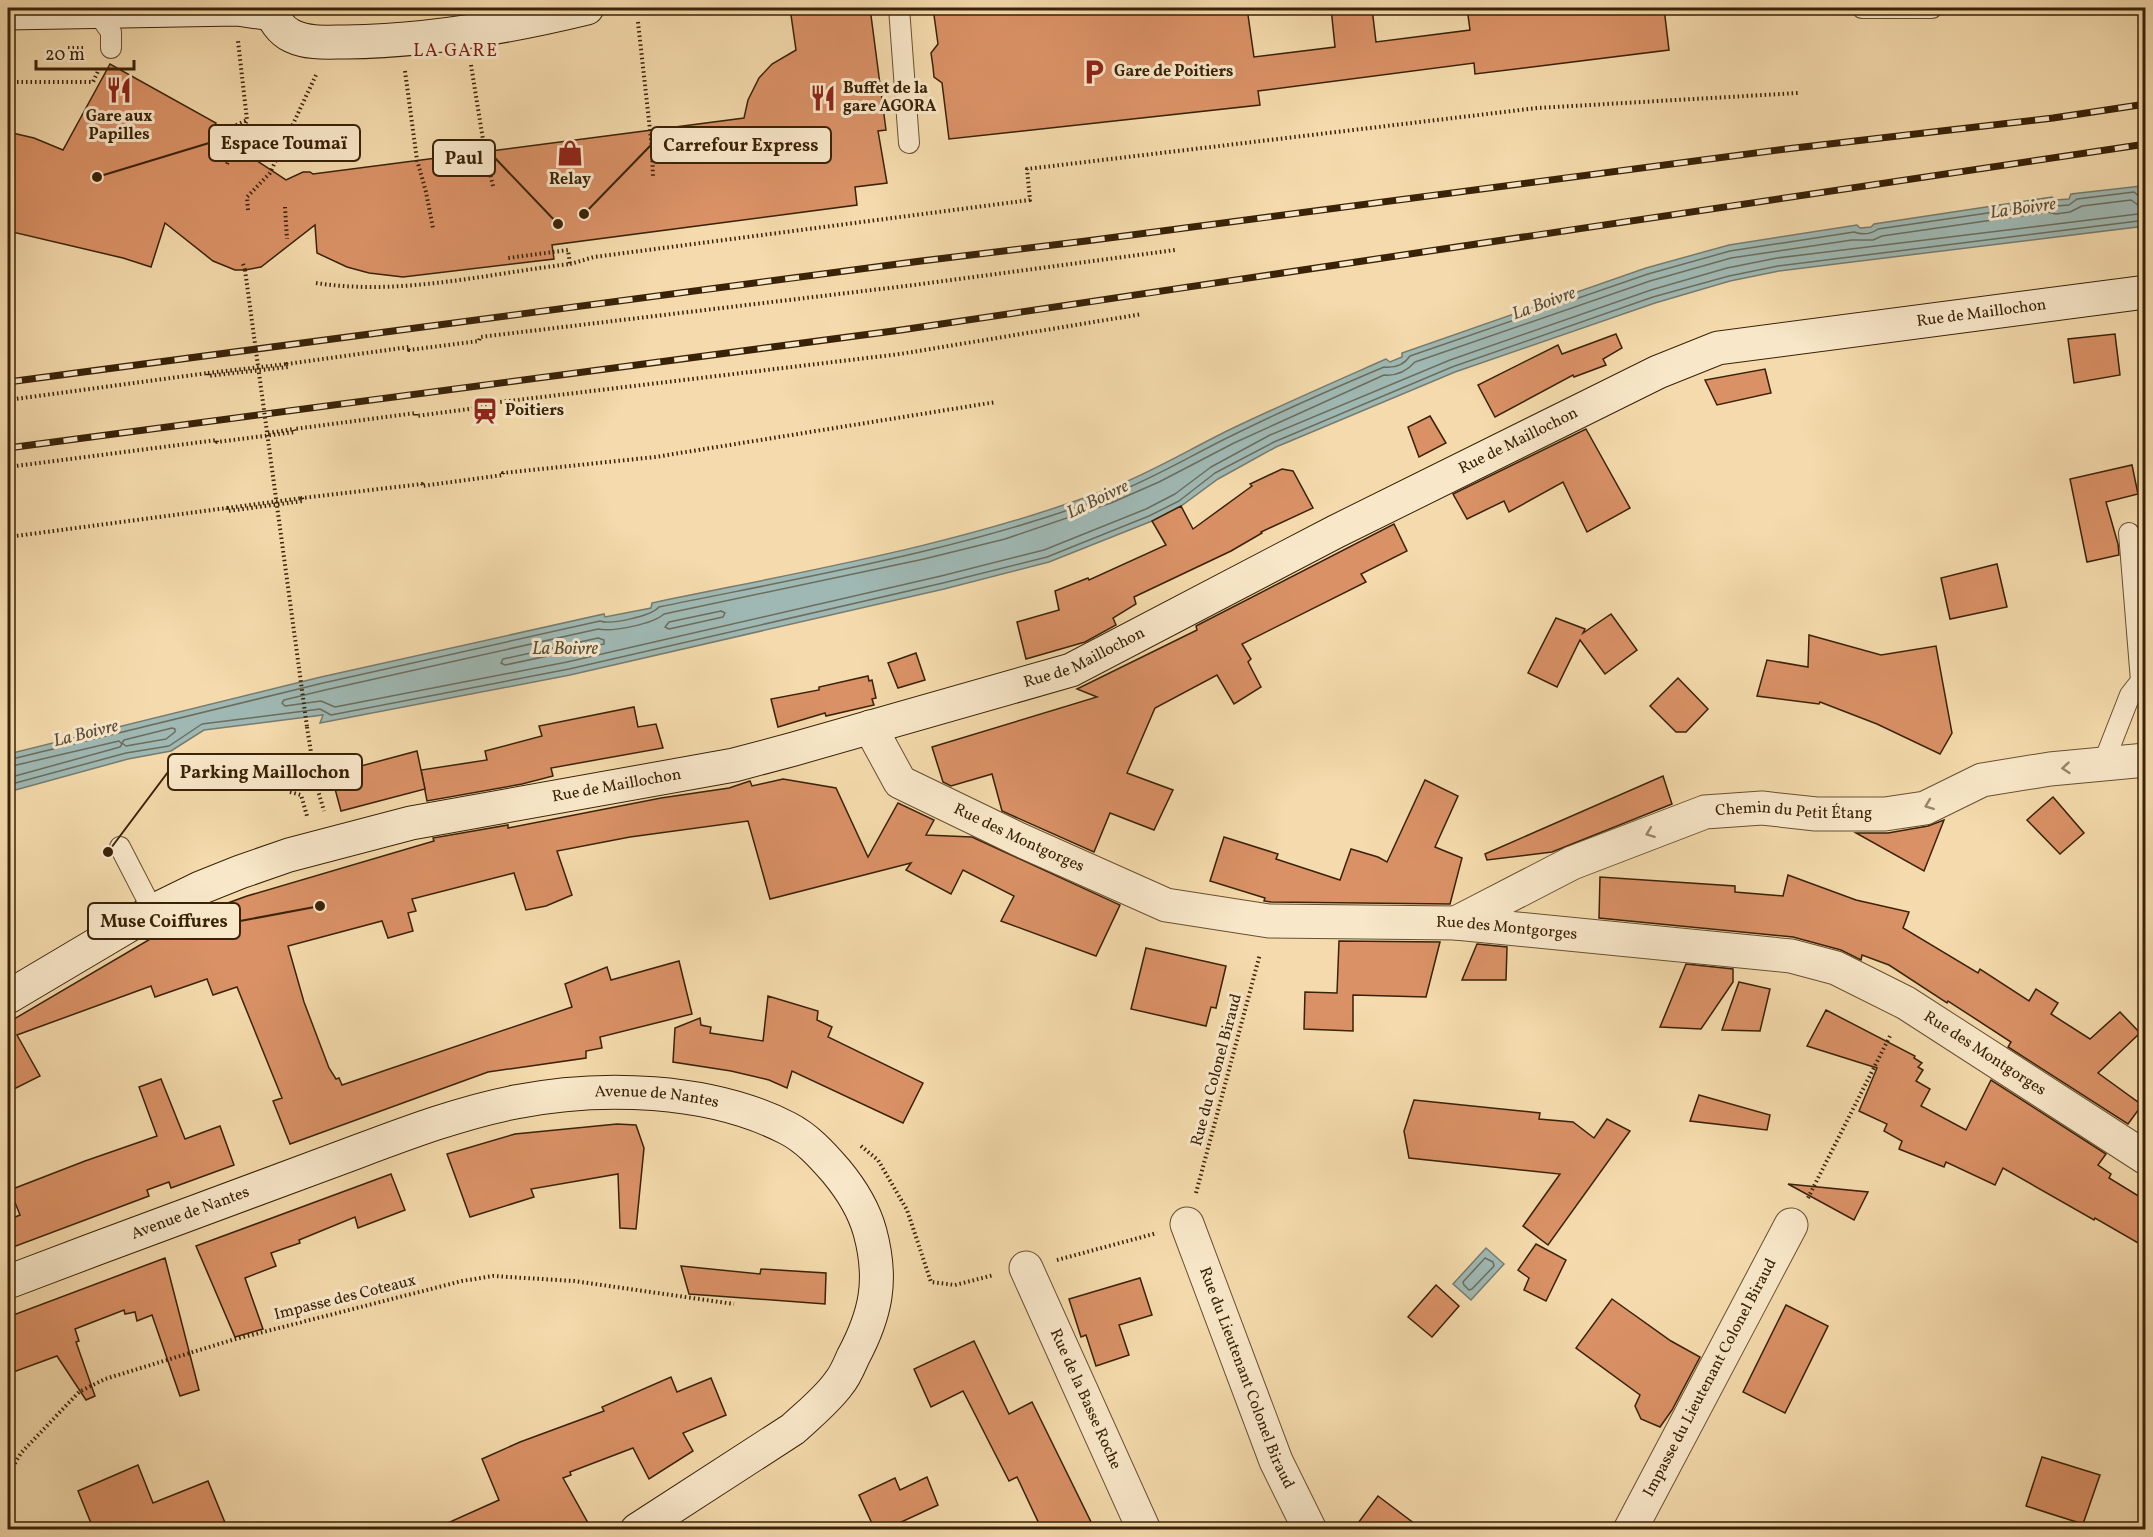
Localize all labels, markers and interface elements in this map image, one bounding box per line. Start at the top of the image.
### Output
scale bar [36,33,134,71]
district label: LA GARE [413,39,499,64]
text: 20 m [45,43,85,68]
parking icon: Gare de Poitiers [1079,57,1109,87]
place label: Gare de Poitiers [1114,61,1233,83]
restaurant icon: Gare aux Papilles [104,75,134,105]
place label: Buffet de la gare AGORA [843,78,937,118]
restaurant icon: Buffet de la gare AGORA [808,83,838,113]
place label: Gare aux Papilles [86,106,152,146]
callout: Espace Toumaï [209,125,360,161]
callout: Carrefour Express [651,127,831,163]
text: Espace Toumaï [221,132,348,157]
text: Carrefour Express [663,134,819,159]
shop icon: Relay [555,138,585,168]
callout: Paul [433,140,495,176]
text: Paul [445,147,483,172]
place label: Relay [549,169,591,191]
water label: La Boivre [1988,192,2058,226]
water label: La Boivre [1509,281,1580,327]
street label: Rue de Maillochon [1915,294,2048,333]
station icon: Poitiers [470,396,500,426]
place label: Poitiers [505,400,564,422]
street label: Rue de Maillochon [1455,402,1582,480]
water label: La Boivre [1063,474,1134,526]
street label: Rue de Maillochon [1021,622,1149,694]
water label: La Boivre [532,637,599,662]
water label: La Boivre [51,714,122,754]
callout: Parking Maillochon [168,754,362,790]
text: Parking Maillochon [180,761,350,786]
one-way arrow [2062,761,2071,774]
street label: Rue de Maillochon [550,764,683,808]
street label: Chemin du Petit Étang [1714,797,1872,825]
street label: Rue des Montgorges [950,798,1088,878]
one-way arrow [1925,798,1936,810]
one-way arrow [1645,826,1656,838]
callout: Muse Coiffures [88,903,240,939]
text: Muse Coiffures [100,910,228,935]
street label: Rue des Montgorges [1436,912,1579,946]
street label: Rue du Colonel Biraud [1186,991,1248,1149]
street label: Rue des Montgorges [1919,1006,2050,1102]
street label: Avenue de Nantes [594,1081,721,1114]
street label: Avenue de Nantes [128,1181,253,1245]
street label: Impasse du Lieutenant Colonel Biraud [1638,1255,1782,1501]
street label: Rue du Lieutenant Colonel Biraud [1193,1264,1299,1493]
street label: Impasse des Coteaux [272,1270,418,1326]
street label: Rue de la Basse Roche [1044,1325,1126,1473]

